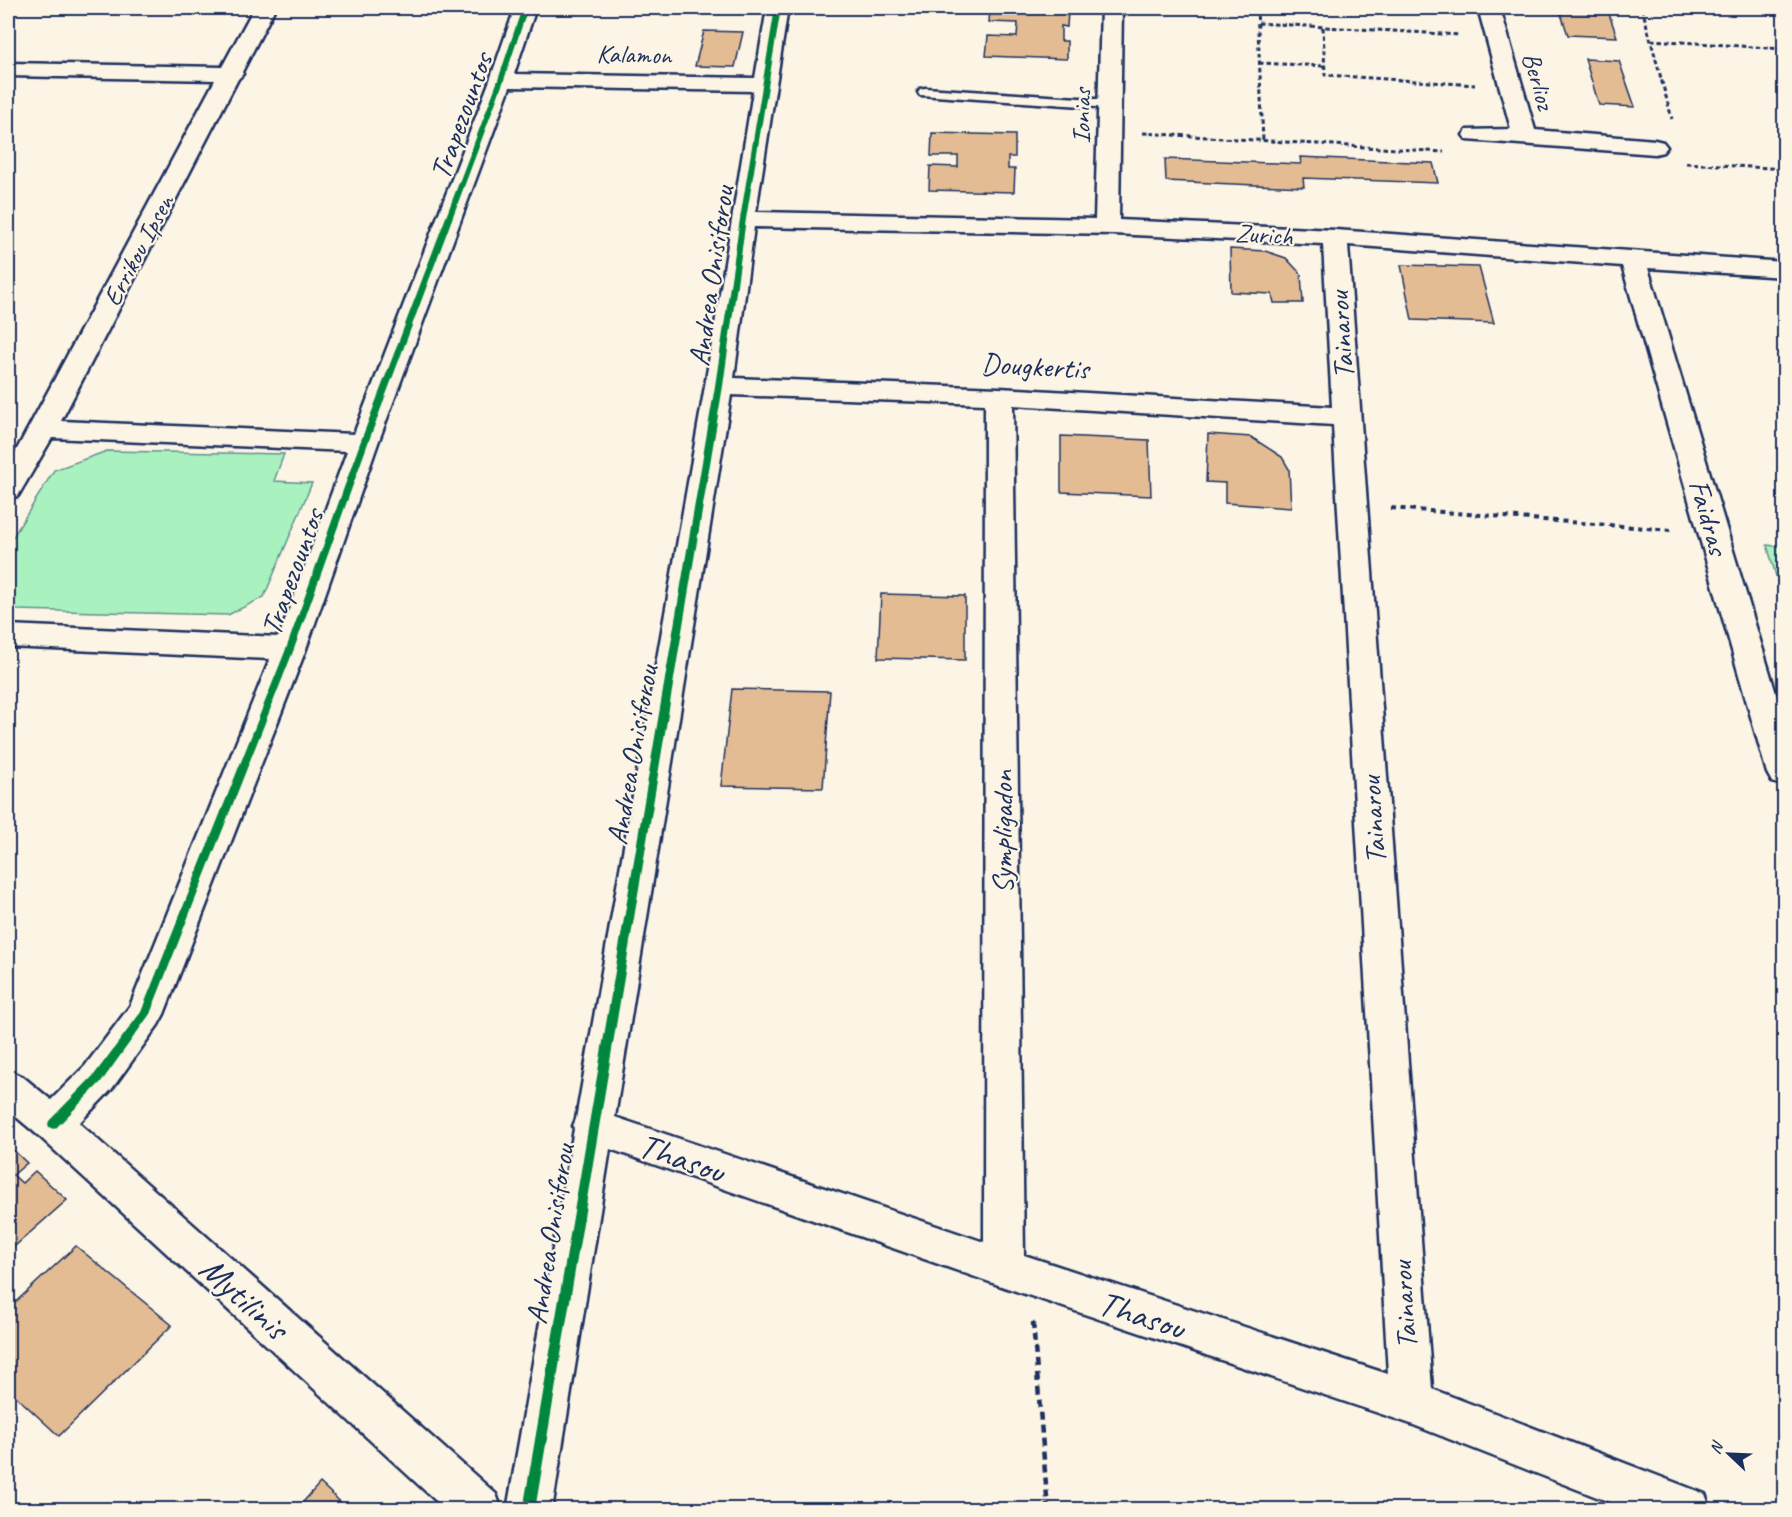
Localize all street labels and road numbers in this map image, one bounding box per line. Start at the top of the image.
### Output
street label: Kalamon [596,37,673,72]
street label: Trapezountos [421,45,502,184]
street label: Berlioz [1515,49,1563,115]
street label: Ionias [1065,86,1099,144]
street label: Andrea Onisiforou [680,182,743,369]
street label: Errikou Ipsen [95,188,182,312]
street label: Zurich [1234,217,1295,253]
street label: Tainarou [1319,288,1363,380]
street label: Dougkertis [980,344,1092,388]
street label: Faidras [1680,475,1739,562]
street label: Trapezountos [252,501,333,640]
street label: Andrea Onisiforou [598,660,667,848]
street label: Sympligadon [983,769,1021,894]
street label: Tainarou [1351,773,1395,865]
street label: Thasou [633,1122,733,1195]
street label: Andrea Onisiforou [517,1140,583,1327]
street label: Mytilinis [190,1246,301,1352]
street label: Tainarou [1382,1258,1426,1350]
street label: Thasou [1093,1279,1193,1351]

